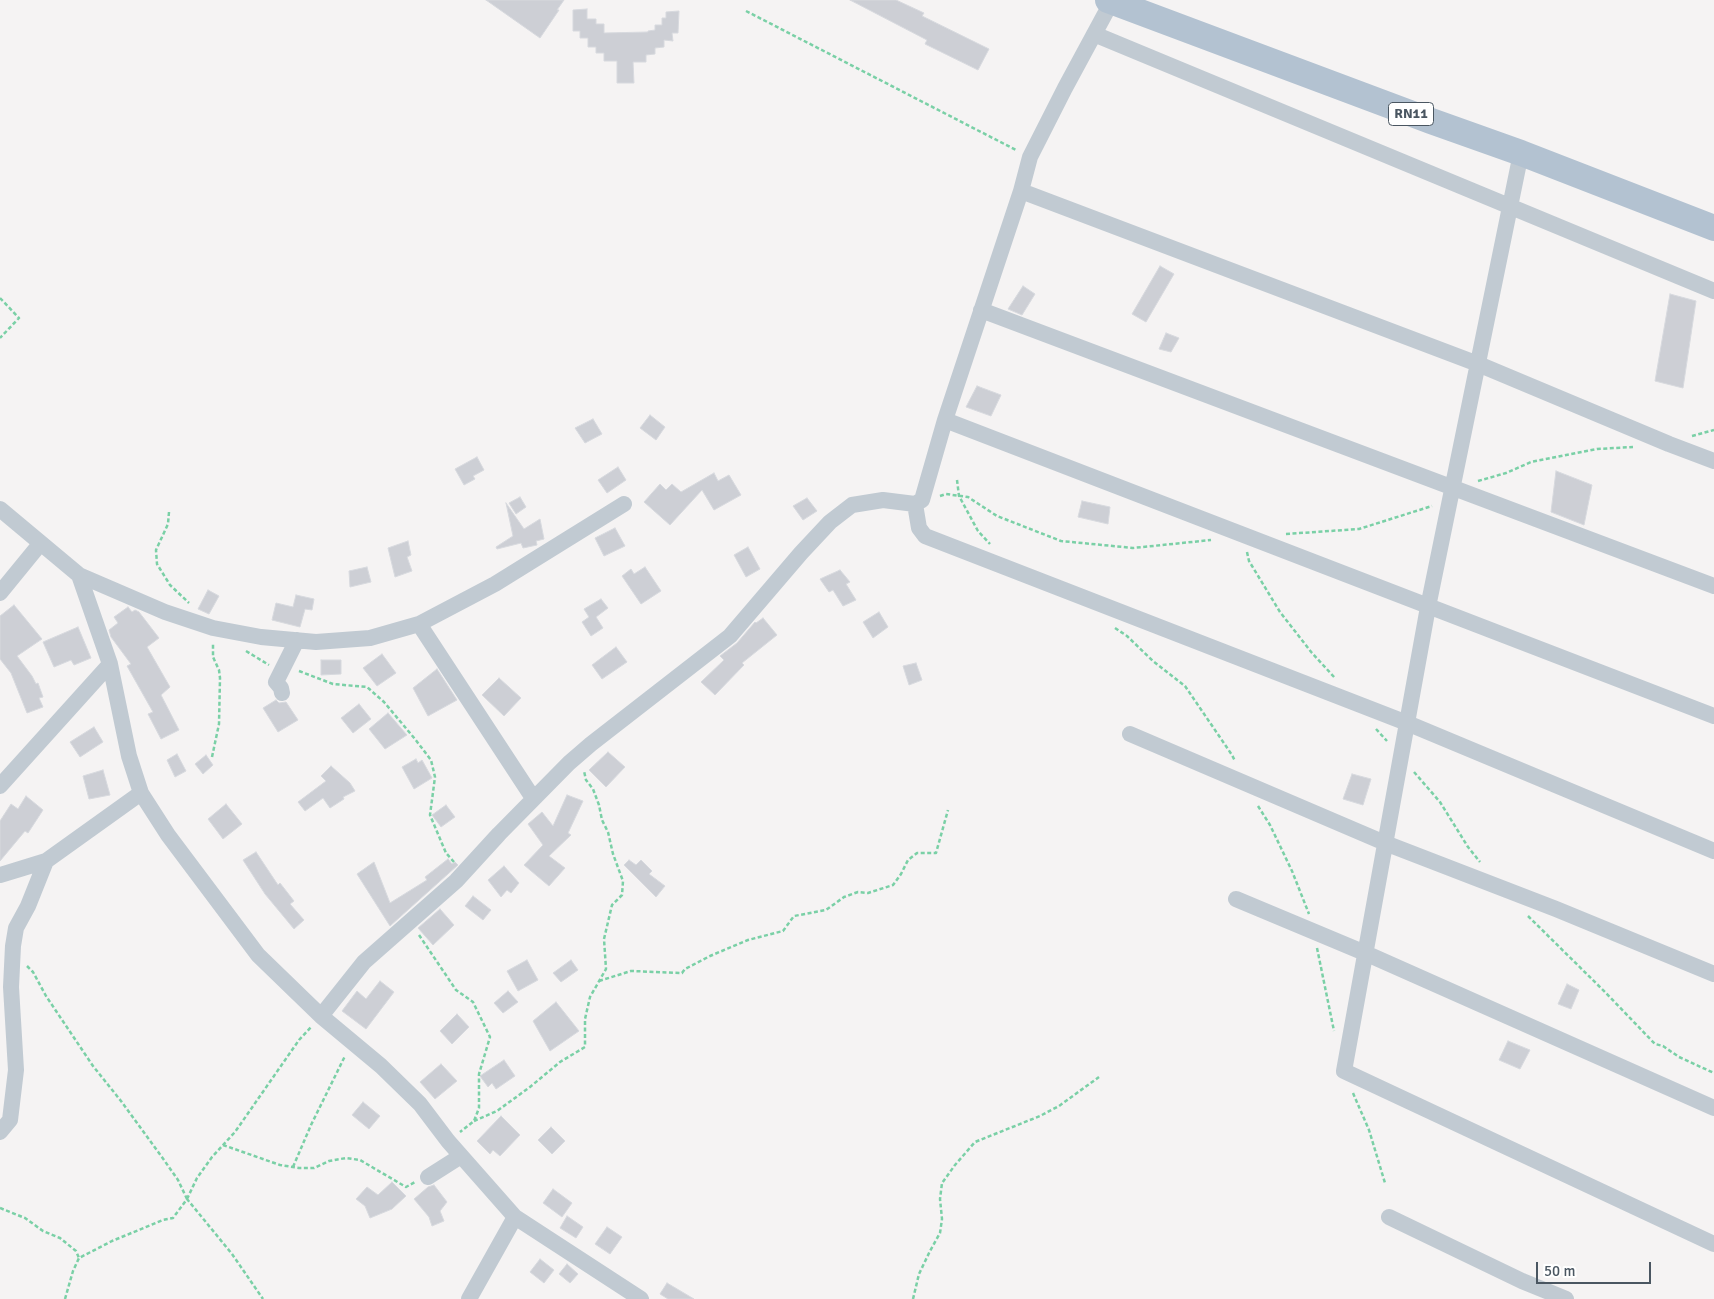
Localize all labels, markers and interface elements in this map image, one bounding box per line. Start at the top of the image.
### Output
road number: RN11 [1388,102,1434,126]
scale bar [1539,1252,1654,1284]
text: 50 m [1544,1262,1575,1280]

